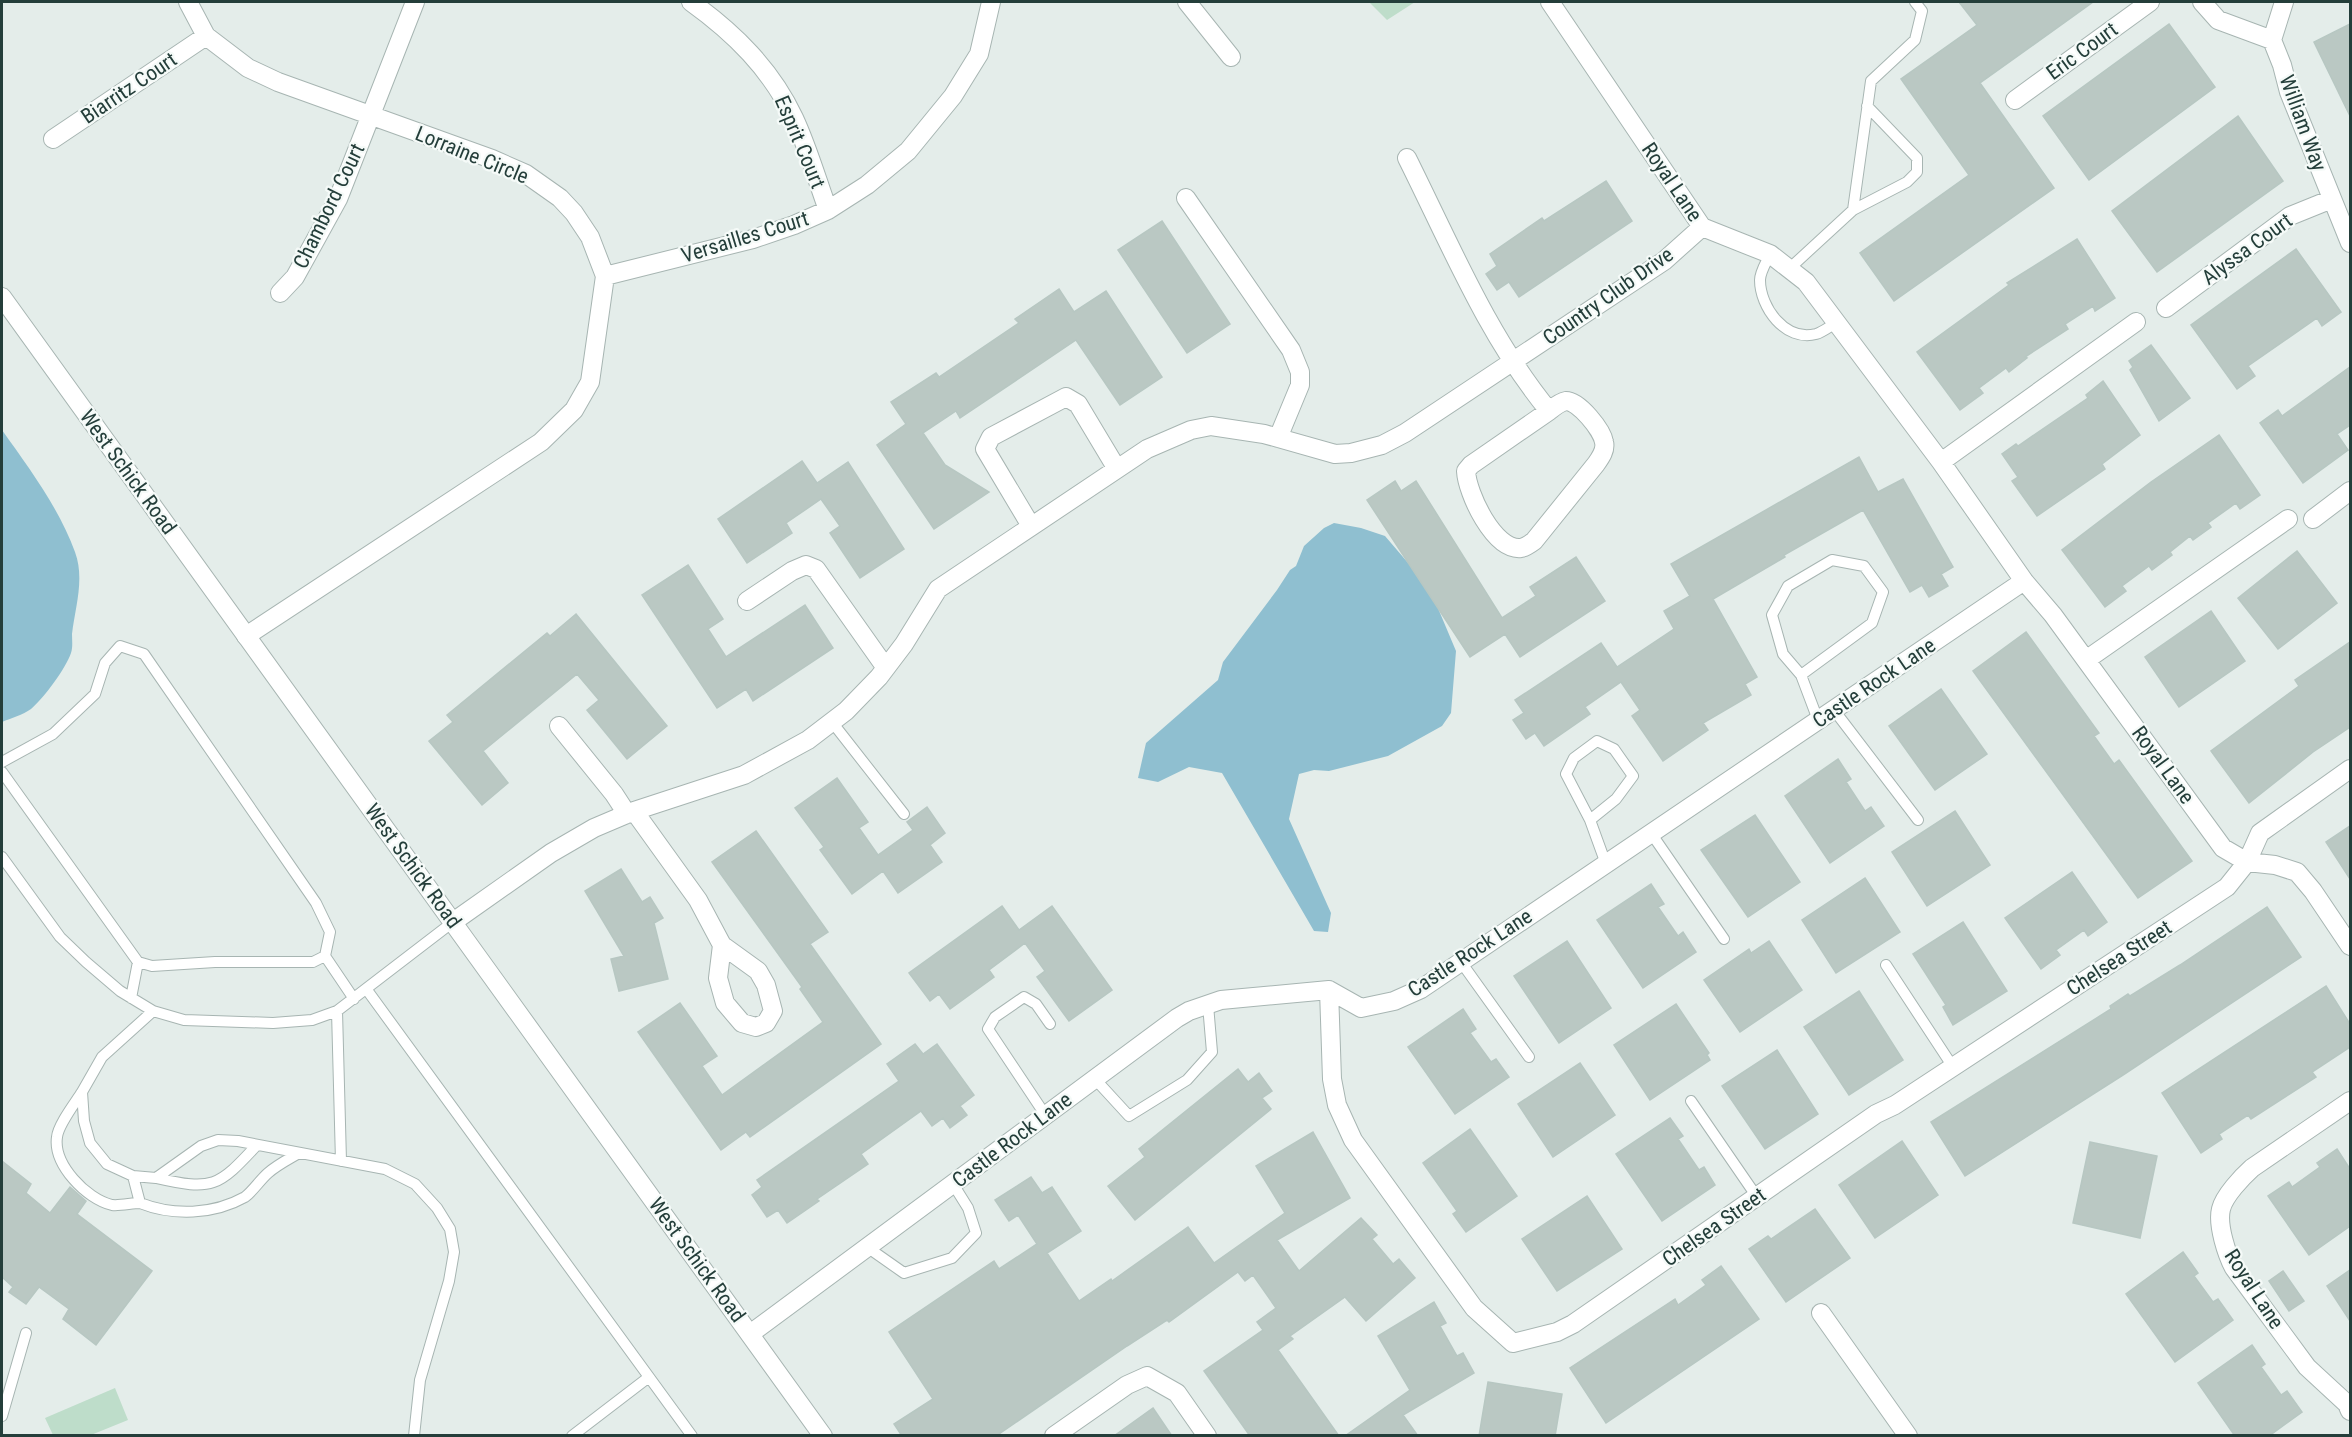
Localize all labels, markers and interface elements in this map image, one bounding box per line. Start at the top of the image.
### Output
street label: Eric Court [2042,17,2122,85]
street label: Biarritz Court [77,47,181,129]
street label: William Way [2275,72,2332,174]
street label: Esprit Court [770,92,830,192]
street label: Lorraine Circle [412,121,532,189]
street label: Royal Lane [1637,138,1707,226]
street label: Chambord Court [288,140,370,272]
street label: Versailles Court [679,206,811,268]
street label: Alyssa Court [2197,208,2297,290]
street label: Country Club Drive [1538,242,1678,350]
street label: West Schick Road [75,405,181,539]
street label: Castle Rock Lane [1808,633,1940,733]
street label: Royal Lane [2127,722,2199,809]
street label: West Schick Road [360,799,466,933]
street label: Castle Rock Lane [1404,904,1537,1002]
street label: Chelsea Street [2062,915,2176,1001]
street label: Castle Rock Lane [948,1087,1076,1193]
street label: Chelsea Street [1658,1183,1770,1271]
street label: West Schick Road [644,1193,750,1327]
street label: Royal Lane [2219,1245,2289,1333]

